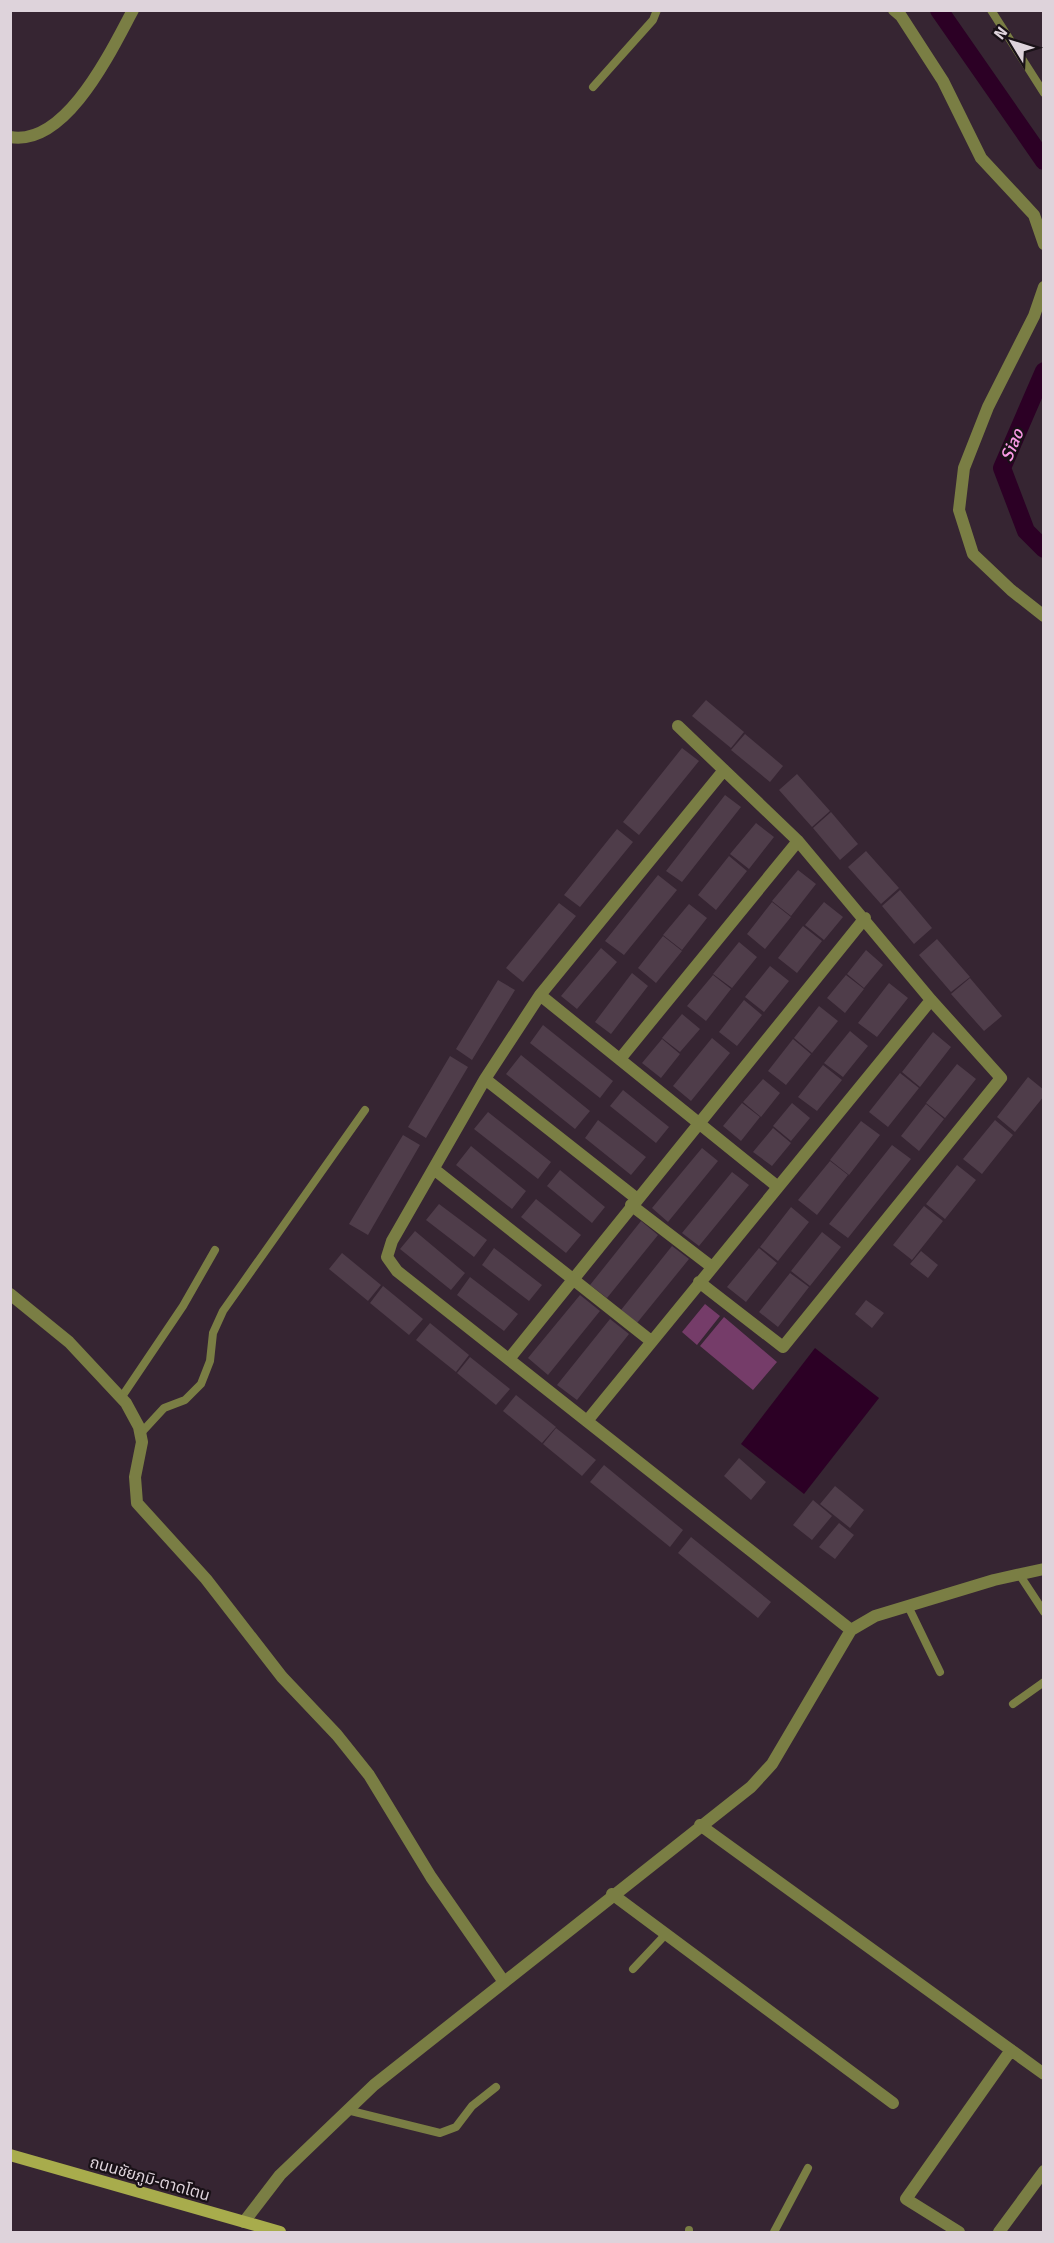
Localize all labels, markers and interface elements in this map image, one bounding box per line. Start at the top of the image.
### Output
north arrow [982,12,1042,72]
text: N [990,23,1012,44]
water label: Siao [995,424,1029,465]
street label: ถนนชัยภูมิ-ตาดโตน [87,2152,212,2206]

